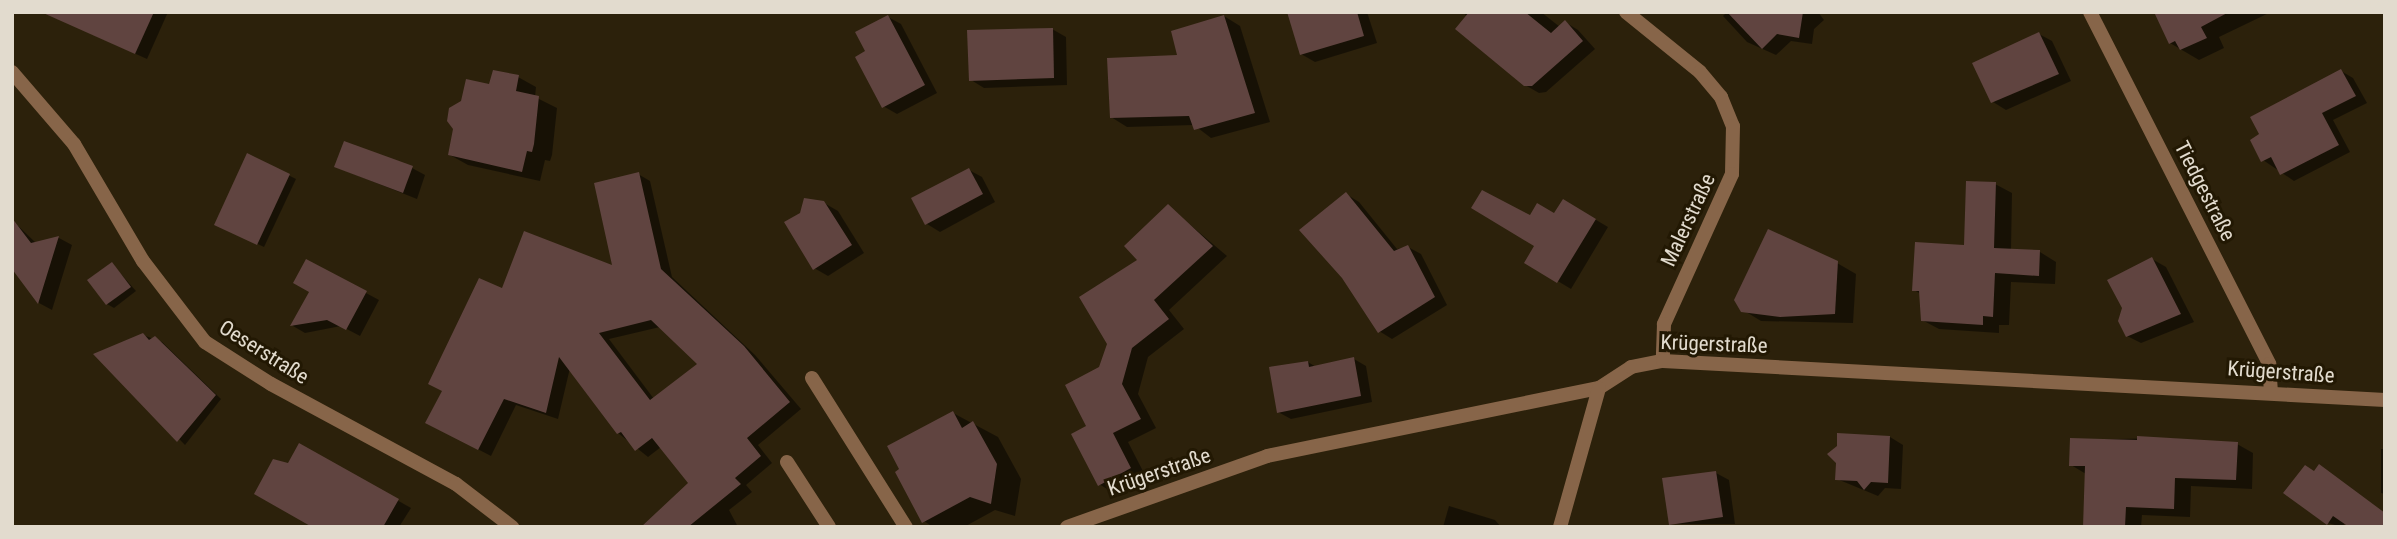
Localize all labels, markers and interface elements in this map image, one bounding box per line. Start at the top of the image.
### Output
street label: Tiedgestraße [2169,137,2241,245]
street label: Malerstraße [1656,170,1720,270]
street label: Oeserstraße [215,315,313,389]
street label: Krügerstraße [1660,330,1768,358]
street label: Krügerstraße [2227,356,2335,388]
street label: Krügerstraße [1104,443,1214,501]

